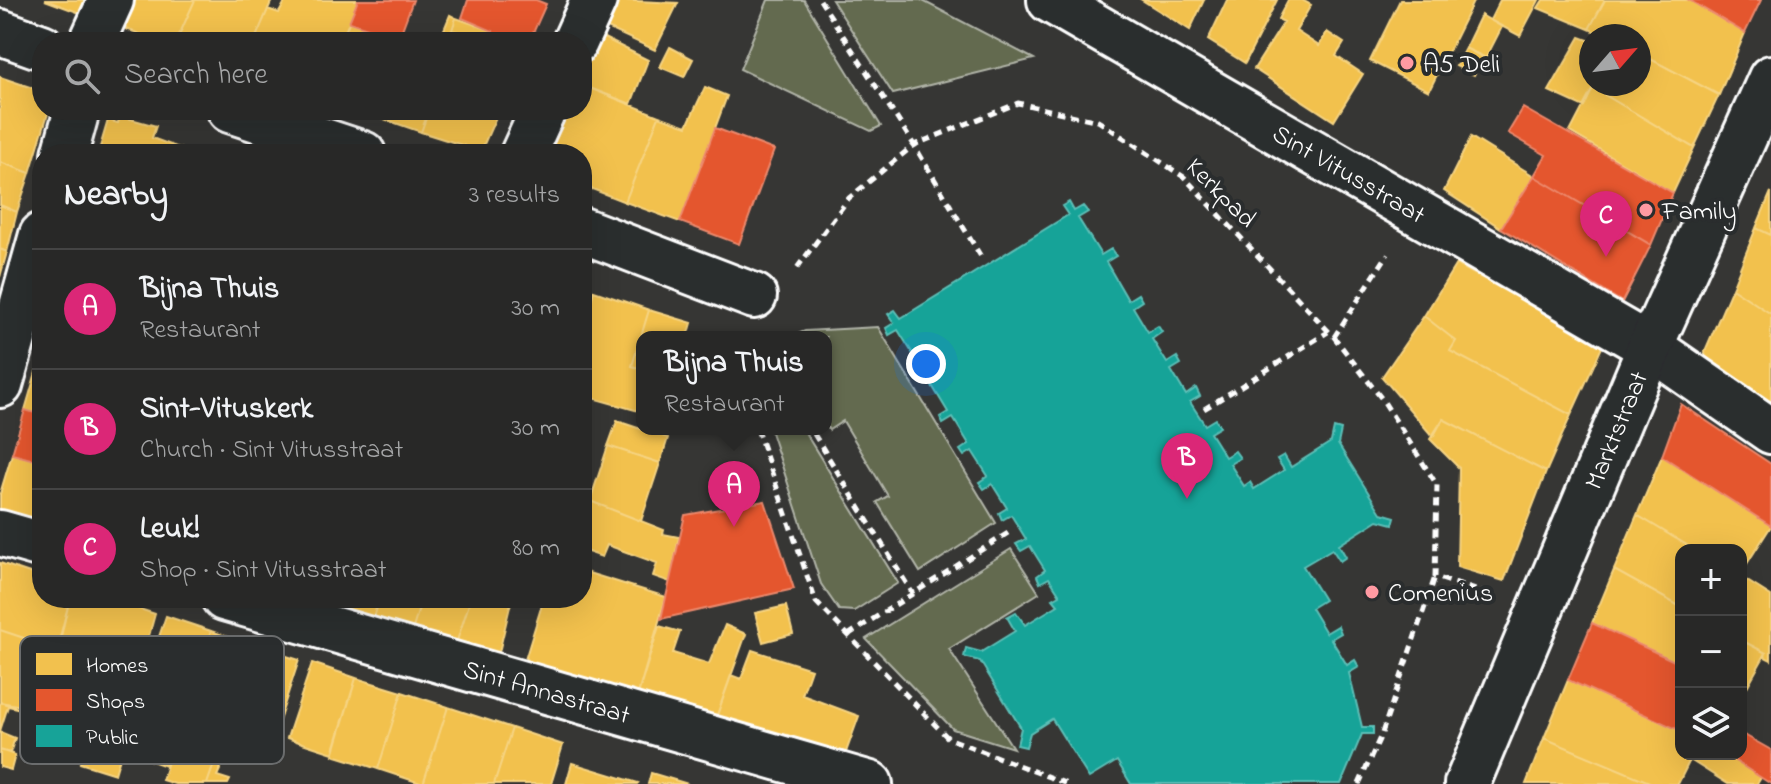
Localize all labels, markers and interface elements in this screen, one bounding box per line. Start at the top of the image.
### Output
north arrow [1579,24,1651,96]
search box [32,32,592,120]
place label: A5 Deli [1423,47,1500,85]
icon: search [60,54,104,98]
text: Search here [124,54,268,98]
marker: A5 Deli [1398,54,1416,72]
street label: Sint Vitusstraat [1264,116,1432,235]
street label: Kerkpad [1176,150,1264,238]
text: Nearby [64,171,168,221]
text: 3 results [469,177,560,215]
pin: C [1580,191,1632,257]
place label: Family [1661,194,1737,232]
marker: Family [1637,201,1655,219]
text: Bijna Thuis [140,268,279,312]
text: A [82,290,98,328]
text: 30 m [511,290,560,328]
text: Restaurant [140,312,260,350]
popup [636,331,832,435]
text: Bijna Thuis [664,342,804,386]
your location [906,344,946,384]
street label: Marktstraat [1576,366,1660,496]
text: Restaurant [664,386,785,424]
text: Sint-Vituskerk [140,388,313,432]
text: B [81,410,99,448]
text: 30 m [511,410,560,448]
text: Church · Sint Vitusstraat [140,432,403,470]
pin: B [1161,433,1213,499]
pin: A [708,461,760,527]
text: Leuk! [140,508,199,552]
text: C [83,530,97,568]
text: 80 m [512,530,560,568]
map controls [1675,544,1747,760]
button: + [1675,544,1747,616]
text: Shop · Sint Vitusstraat [140,552,386,590]
place label: Comenius [1388,576,1493,614]
marker: Comenius [1363,583,1381,601]
button: − [1675,616,1747,688]
legend [20,636,284,764]
text: Homes [86,651,148,683]
street label: Sint Annastraat [458,652,634,736]
text: Shops [86,687,145,719]
button: layers [1675,688,1747,760]
text: Public [86,723,139,755]

